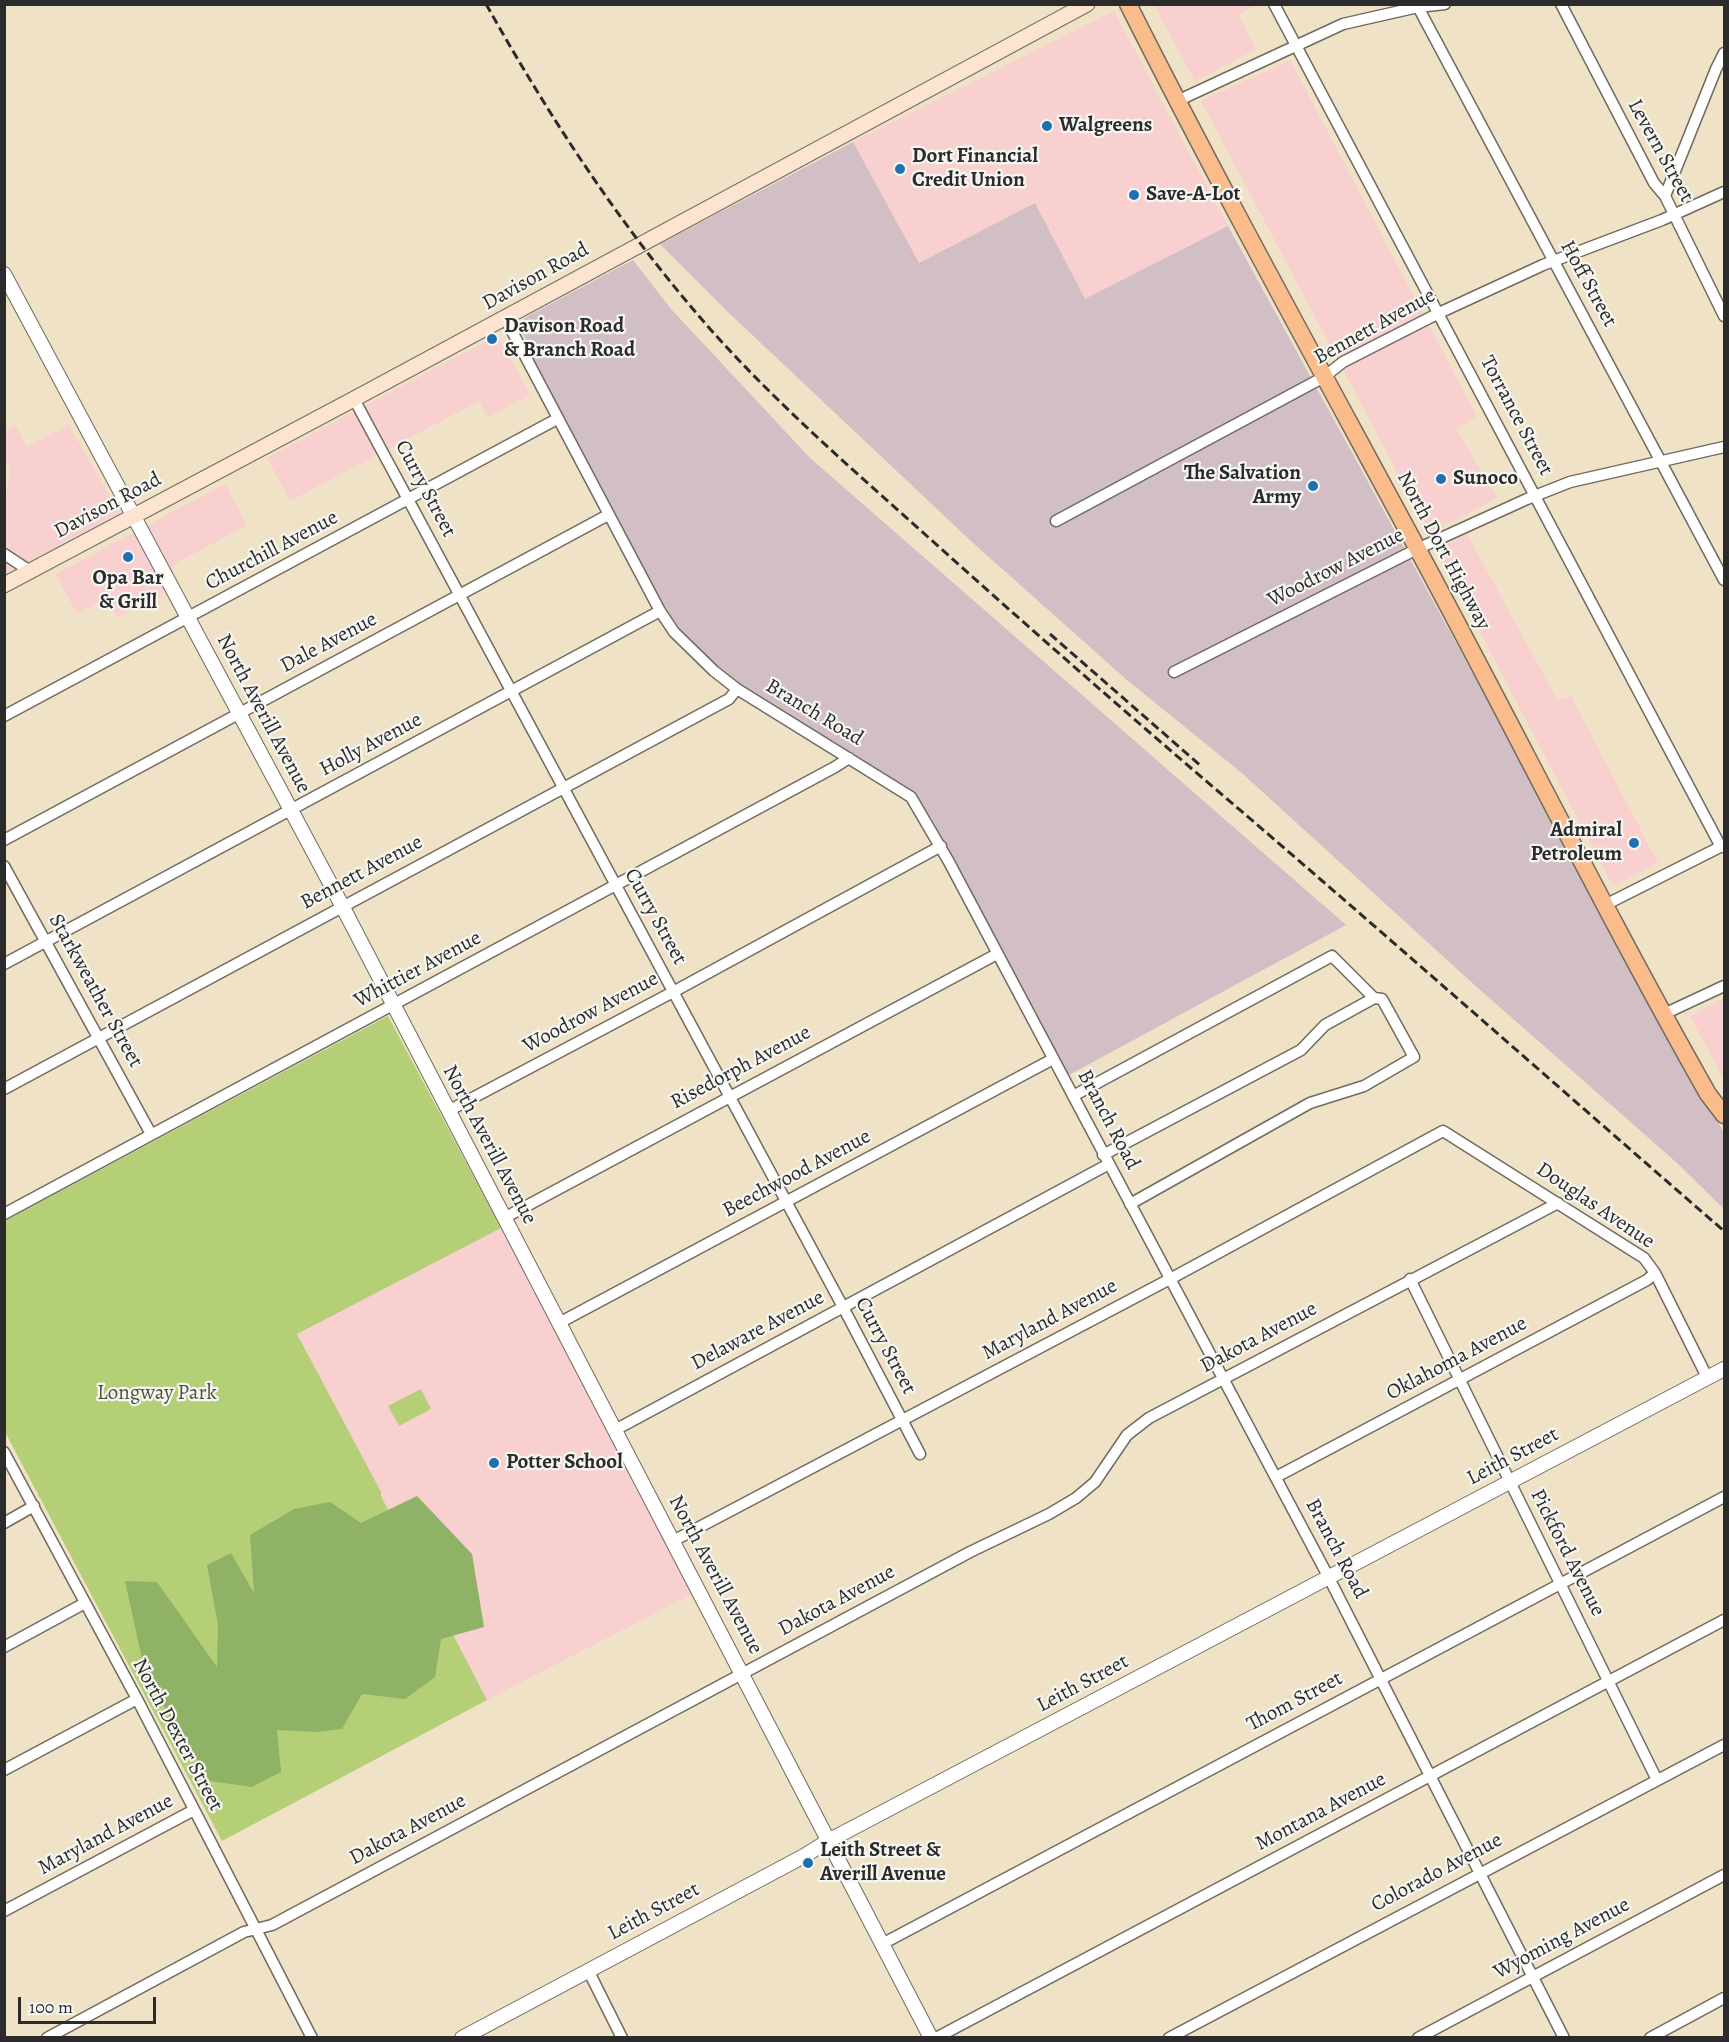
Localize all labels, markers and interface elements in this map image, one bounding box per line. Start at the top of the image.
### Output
street label: Levern Street [1621,95,1699,207]
place label: Walgreens [1059,113,1152,139]
marker: Walgreens [1040,119,1054,133]
place label: Dort Financial Credit Union [912,144,1038,194]
marker: Dort Financial Credit Union [893,162,907,176]
place label: Save-A-Lot [1146,182,1240,208]
marker: Save-A-Lot [1127,188,1141,202]
street label: Hoff Street [1554,236,1622,332]
street label: Davison Road [478,237,594,317]
street label: Bennett Avenue [1310,283,1440,371]
place label: Davison Road & Branch Road [504,314,635,364]
marker: Davison Road & Branch Road [485,332,499,346]
street label: Torrance Street [1474,352,1558,480]
street label: Curry Street [389,436,461,542]
place label: The Salvation Army [1184,461,1301,511]
place label: Sunoco [1453,466,1518,492]
street label: Davison Road [50,467,166,545]
street label: North Dort Highway [1391,467,1495,635]
marker: Sunoco [1434,472,1448,486]
marker: The Salvation Army [1306,479,1320,493]
street label: Churchill Avenue [201,505,343,597]
street label: Woodrow Avenue [1264,523,1408,613]
marker: Opa Bar & Grill [121,550,135,564]
place label: Opa Bar & Grill [92,566,164,616]
street label: Dale Avenue [276,607,382,679]
street label: North Averill Avenue [210,630,316,798]
street label: Branch Road [761,674,867,752]
street label: Holly Avenue [316,708,426,782]
place label: Admiral Petroleum [1530,818,1622,868]
street label: Bennett Avenue [297,830,427,916]
marker: Admiral Petroleum [1627,836,1641,850]
street label: Curry Street [618,865,692,969]
street label: Starkweather Street [42,910,148,1072]
street label: Whittier Avenue [350,926,486,1014]
street label: Woodrow Avenue [519,967,663,1059]
street label: Risedorph Avenue [667,1020,815,1116]
street label: North Averill Avenue [436,1061,542,1229]
street label: Branch Road [1071,1066,1145,1174]
street label: Beechwood Avenue [719,1124,875,1224]
street label: Douglas Avenue [1531,1157,1659,1255]
street label: Maryland Avenue [978,1274,1122,1366]
street label: Delaware Avenue [687,1285,829,1377]
street label: Curry Street [849,1293,921,1399]
street label: Dakota Avenue [1196,1297,1322,1379]
street label: Oklahoma Avenue [1382,1311,1532,1407]
park label: Longway Park [97,1381,217,1407]
street label: Leith Street [1463,1422,1563,1492]
place label: Potter School [506,1450,623,1476]
marker: Potter School [487,1456,501,1470]
street label: Pickford Avenue [1524,1485,1610,1621]
street label: North Averill Avenue [662,1491,768,1659]
street label: Branch Road [1299,1495,1373,1603]
street label: Dakota Avenue [774,1560,900,1642]
street label: Leith Street [1033,1649,1133,1719]
street label: North Dexter Street [126,1654,228,1816]
street label: Thom Street [1243,1666,1347,1738]
street label: Montana Avenue [1251,1767,1391,1857]
street label: Maryland Avenue [34,1789,178,1881]
street label: Dakota Avenue [345,1789,471,1871]
street label: Colorado Avenue [1367,1828,1507,1918]
place label: Leith Street & Averill Avenue [820,1838,946,1888]
marker: Leith Street & Averill Avenue [801,1856,815,1870]
street label: Leith Street [604,1877,704,1947]
street label: Wyoming Avenue [1490,1893,1634,1985]
scale bar [21,1985,159,2023]
text: 100 m [29,1995,73,2019]

